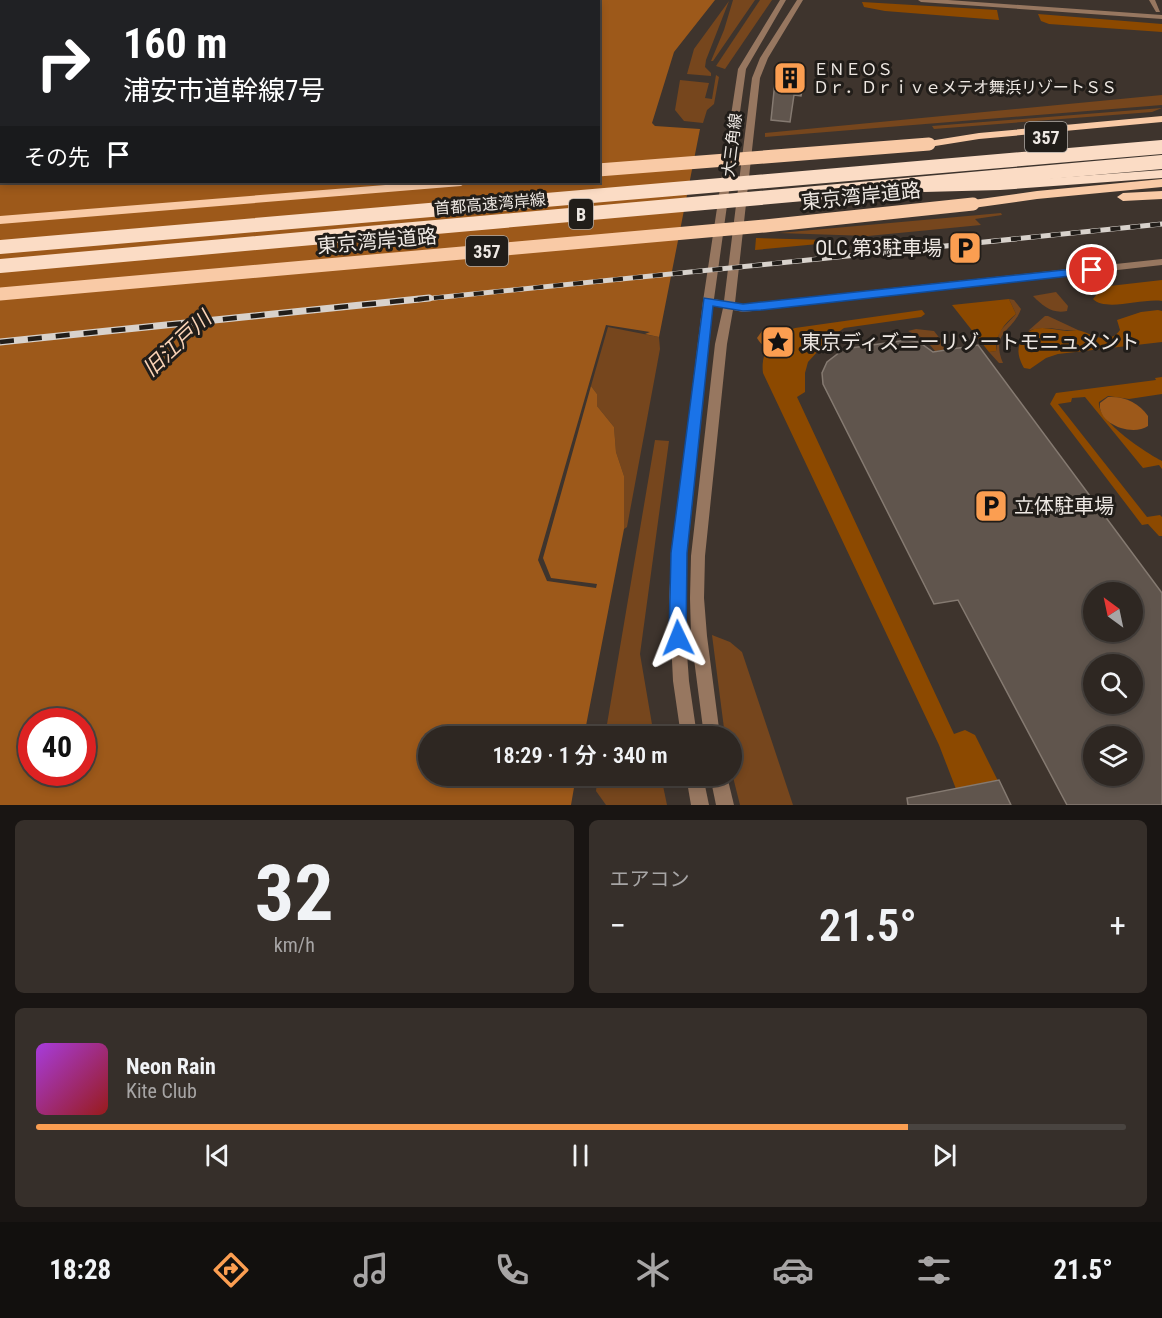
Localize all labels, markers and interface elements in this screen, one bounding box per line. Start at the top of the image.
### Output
text: 160 m [123,19,228,68]
icon: right [24,24,102,102]
building icon: ＥＮＥＯＳ Ｄｒ．Ｄｒｉｖｅメテオ舞浜リゾートＳＳ [772,60,808,96]
place label: ＥＮＥＯＳ Ｄｒ．Ｄｒｉｖｅメテオ舞浜リゾートＳＳ [813,60,1117,97]
text: 浦安市道幹線7号 [123,75,325,107]
street label: 大三角線 [719,112,745,178]
road number: 357 [1025,122,1067,152]
icon: arrive [102,138,135,171]
text: その先 [24,145,90,170]
street label: 東京湾岸道路 [800,178,922,214]
street label: 首都高速湾岸線 [433,190,547,218]
road number: B [569,199,593,229]
street label: 東京湾岸道路 [316,224,438,258]
parking icon: OLC 第3駐車場 [947,230,983,266]
road number: 357 [466,236,508,266]
place label: OLC 第3駐車場 [815,236,942,260]
pin [1066,244,1117,295]
icon: arrive [1075,253,1108,286]
water label: 旧江戸川 [138,305,217,381]
place icon: 東京ディズニーリゾートモニュメント [760,324,796,360]
place label: 東京ディズニーリゾートモニュメント [801,330,1140,354]
parking icon: 立体駐車場 [973,488,1009,524]
place label: 立体駐車場 [1014,494,1114,518]
north arrow [1083,582,1143,642]
map controls [1083,582,1143,786]
position arrow [646,606,710,670]
button: search [1083,654,1143,714]
speed limit sign: 40 [18,708,96,786]
button: layers [1083,726,1143,786]
text: 18:29 · 1 分 · 340 m [492,743,668,768]
text: 32 [255,848,334,939]
text: エアコン [610,867,690,891]
text: 21.5° [819,899,917,952]
text: − [610,906,626,945]
text: + [1110,906,1126,945]
text: km/h [274,933,315,957]
text: Neon Rain [126,1054,216,1079]
text: Kite Club [126,1079,197,1103]
icon: previous [201,1139,234,1172]
icon: pause [564,1139,597,1172]
icon: next [928,1139,961,1172]
icon: directions [210,1249,252,1291]
icon: music [350,1249,392,1291]
icon: phone [491,1249,533,1291]
icon: climate [632,1249,674,1291]
icon: car [772,1249,814,1291]
icon: filters [913,1249,955,1291]
text: 18:28 [49,1254,111,1286]
text: 21.5° [1053,1254,1113,1286]

